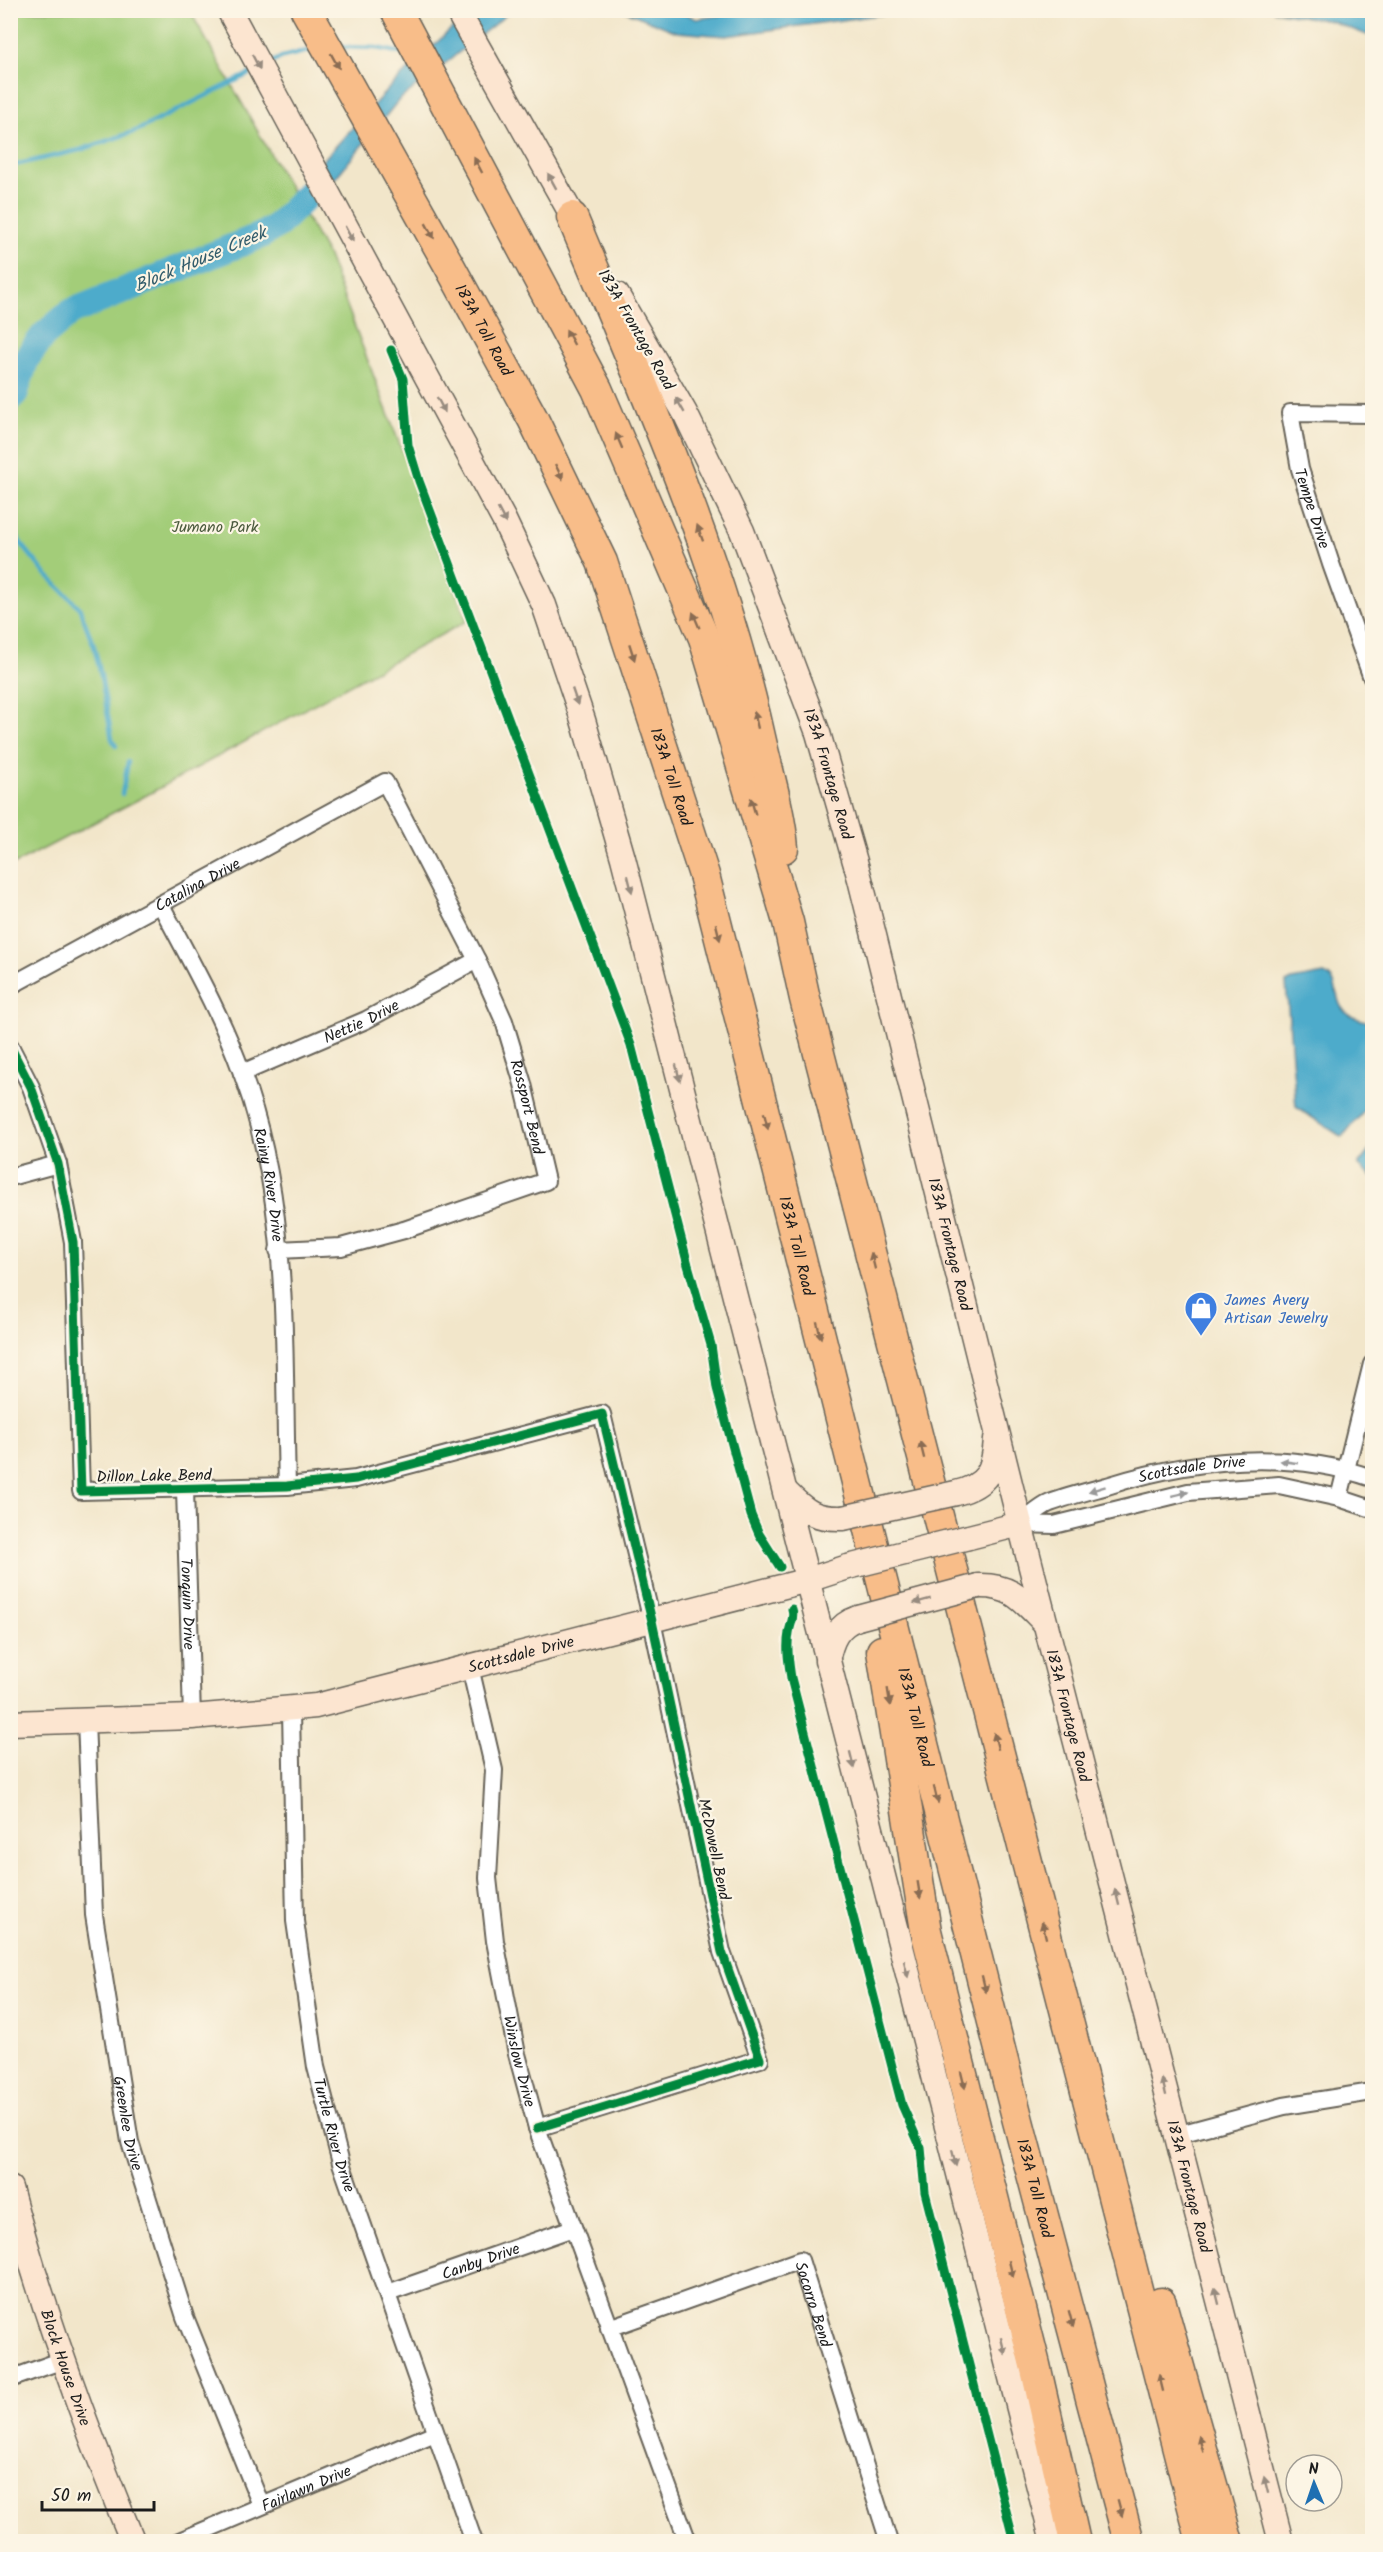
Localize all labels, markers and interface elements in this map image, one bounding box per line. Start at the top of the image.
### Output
one-way arrow [330,53,340,70]
one-way arrow [251,54,261,71]
one-way arrow [473,156,483,173]
one-way arrow [547,172,557,189]
water label: Block House Creek [130,219,273,301]
one-way arrow [425,223,435,240]
one-way arrow [344,225,354,242]
street label: 183A Frontage Road [591,264,681,396]
street label: 183A Toll Road [448,280,519,382]
one-way arrow [565,328,575,345]
one-way arrow [675,396,685,413]
one-way arrow [436,397,446,414]
one-way arrow [614,431,624,449]
one-way arrow [553,463,563,481]
street label: Tempe Drive [1287,465,1336,552]
one-way arrow [497,508,507,525]
park label: Jumano Park [172,515,259,540]
one-way arrow [694,524,704,542]
one-way arrow [691,610,701,628]
one-way arrow [627,643,637,661]
one-way arrow [571,688,581,706]
street label: 183A Frontage Road [796,705,859,844]
one-way arrow [751,710,760,729]
street label: 183A Toll Road [643,724,698,830]
one-way arrow [748,797,757,815]
street label: Catalina Drive [150,852,245,919]
one-way arrow [625,875,635,893]
one-way arrow [714,922,724,941]
street label: Nettie Drive [320,993,404,1051]
street label: Rossport Bend [502,1057,550,1158]
one-way arrow [674,1064,684,1082]
one-way arrow [762,1111,772,1130]
street label: Rainy River Drive [246,1125,289,1243]
street label: 183A Frontage Road [921,1175,978,1315]
street label: 183A Toll Road [771,1193,821,1300]
one-way arrow [868,1252,878,1271]
place label: James Avery Artisan Jewelry [1224,1288,1328,1331]
shop icon: James Avery Artisan Jewelry [1183,1290,1219,1337]
one-way arrow [815,1321,825,1339]
one-way arrow [916,1441,926,1459]
street label: Scottsdale Drive [1136,1450,1246,1491]
one-way arrow [1279,1457,1298,1466]
street label: Dillon Lake Bend [96,1463,213,1490]
one-way arrow [1088,1485,1106,1494]
one-way arrow [1171,1488,1189,1498]
street label: Tonquin Drive [173,1558,201,1650]
one-way arrow [913,1597,931,1606]
street label: Scottsdale Drive [465,1629,577,1681]
street label: 183A Frontage Road [1039,1646,1097,1786]
street label: 183A Toll Road [890,1665,940,1771]
one-way arrow [885,1688,894,1707]
one-way arrow [990,1732,1000,1750]
one-way arrow [847,1750,857,1769]
one-way arrow [932,1785,942,1804]
street label: McDowell Bend [691,1796,737,1903]
one-way arrow [915,1880,924,1899]
one-way arrow [1111,1888,1121,1907]
one-way arrow [1039,1921,1049,1939]
one-way arrow [902,1960,911,1978]
one-way arrow [979,1975,989,1993]
street label: Winslow Drive [496,2013,542,2110]
one-way arrow [959,2070,969,2089]
street label: Greenlee Drive [106,2074,149,2174]
street label: Turtle River Drive [305,2076,361,2196]
one-way arrow [1159,2077,1169,2096]
street label: 183A Frontage Road [1159,2117,1218,2257]
street label: 183A Toll Road [1009,2136,1060,2242]
one-way arrow [950,2148,960,2167]
street label: Canby Drive [438,2237,523,2287]
street label: Socorro Bend [787,2259,838,2351]
one-way arrow [1006,2260,1016,2278]
one-way arrow [1212,2287,1222,2305]
street label: Block House Drive [33,2306,97,2430]
one-way arrow [1066,2310,1076,2328]
one-way arrow [998,2337,1008,2356]
one-way arrow [1156,2374,1165,2392]
one-way arrow [1196,2435,1206,2454]
north arrow [1284,2453,1344,2513]
text: N [1308,2457,1319,2482]
street label: Fairlawn Drive [258,2459,355,2519]
scale bar [42,2474,154,2512]
one-way arrow [1261,2476,1270,2494]
text: 50 m [51,2482,91,2511]
one-way arrow [1116,2499,1126,2517]

